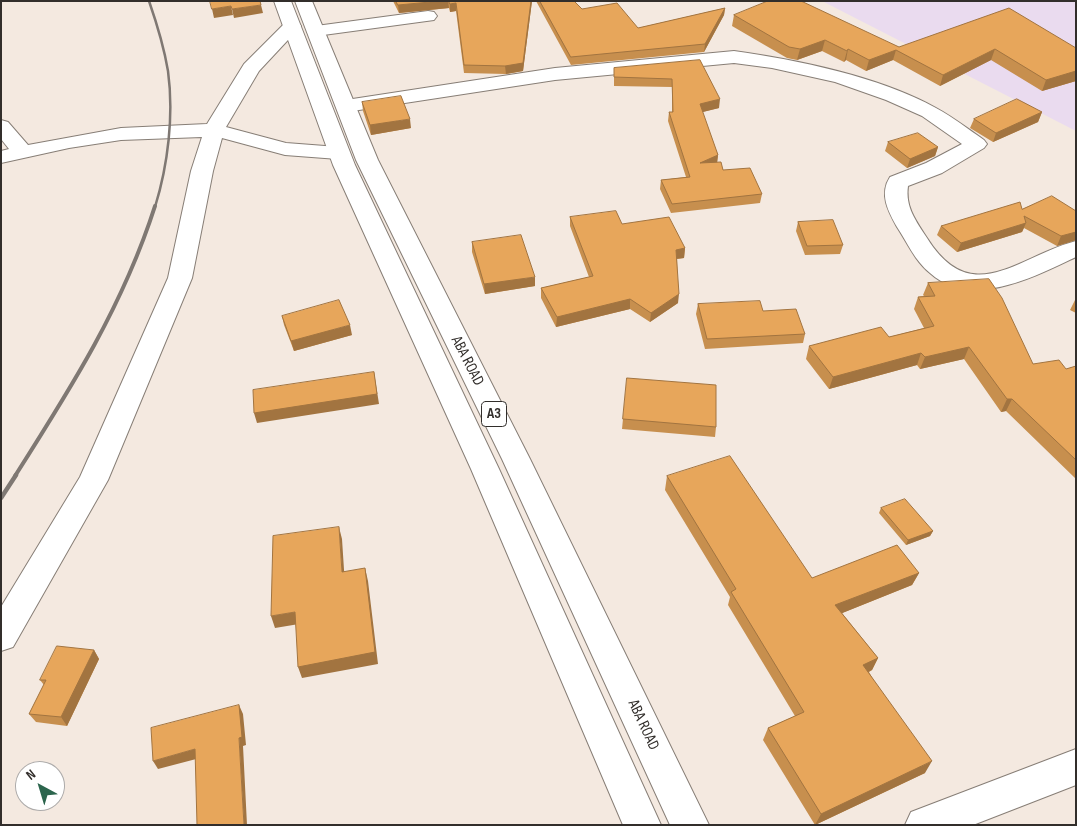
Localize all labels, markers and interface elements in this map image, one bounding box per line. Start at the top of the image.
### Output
street label: ABA ROAD [446,333,488,389]
road number: A3 [482,402,506,426]
street label: ABA ROAD [623,697,663,753]
north arrow [15,761,65,811]
text: N [23,766,39,784]

